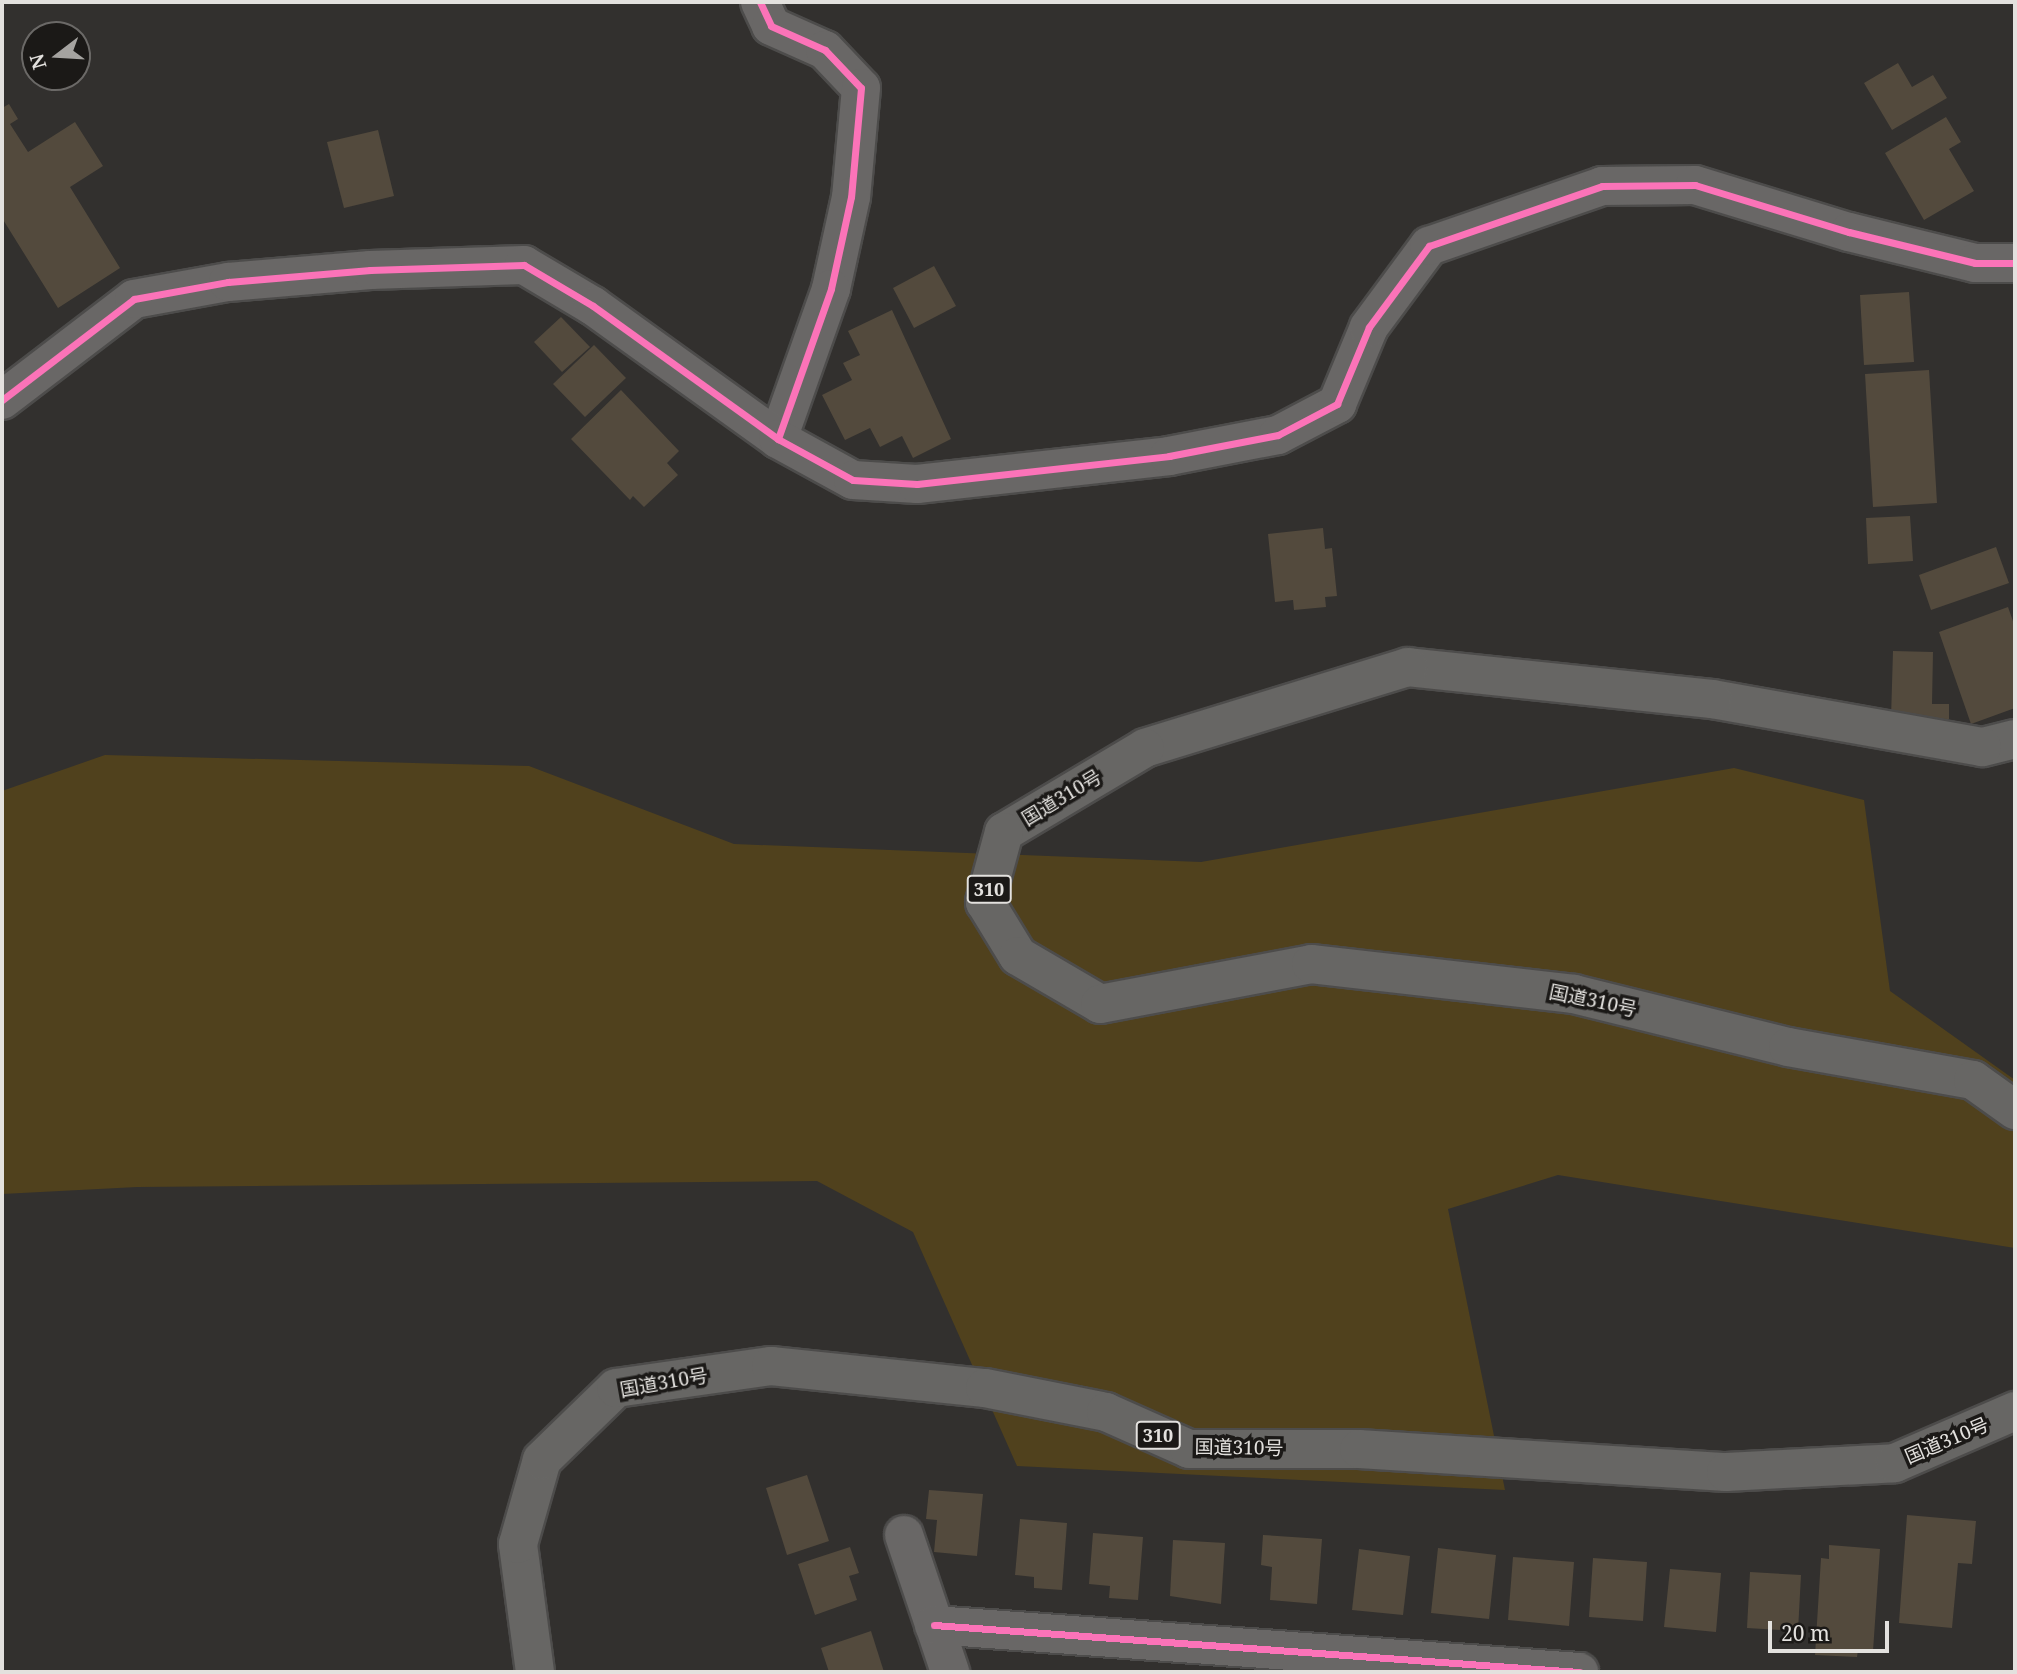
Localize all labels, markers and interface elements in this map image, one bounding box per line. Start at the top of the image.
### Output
north arrow [21,21,91,91]
text: N [23,51,52,73]
street label: 国道310号 [1018,765,1106,831]
road number: 310 [966,874,1012,904]
street label: 国道310号 [1547,981,1639,1021]
street label: 国道310号 [618,1364,710,1402]
street label: 国道310号 [1902,1413,1992,1469]
road number: 310 [1135,1420,1181,1450]
street label: 国道310号 [1194,1436,1284,1460]
scale bar [1772,1608,1893,1652]
text: 20 m [1781,1619,1830,1647]

